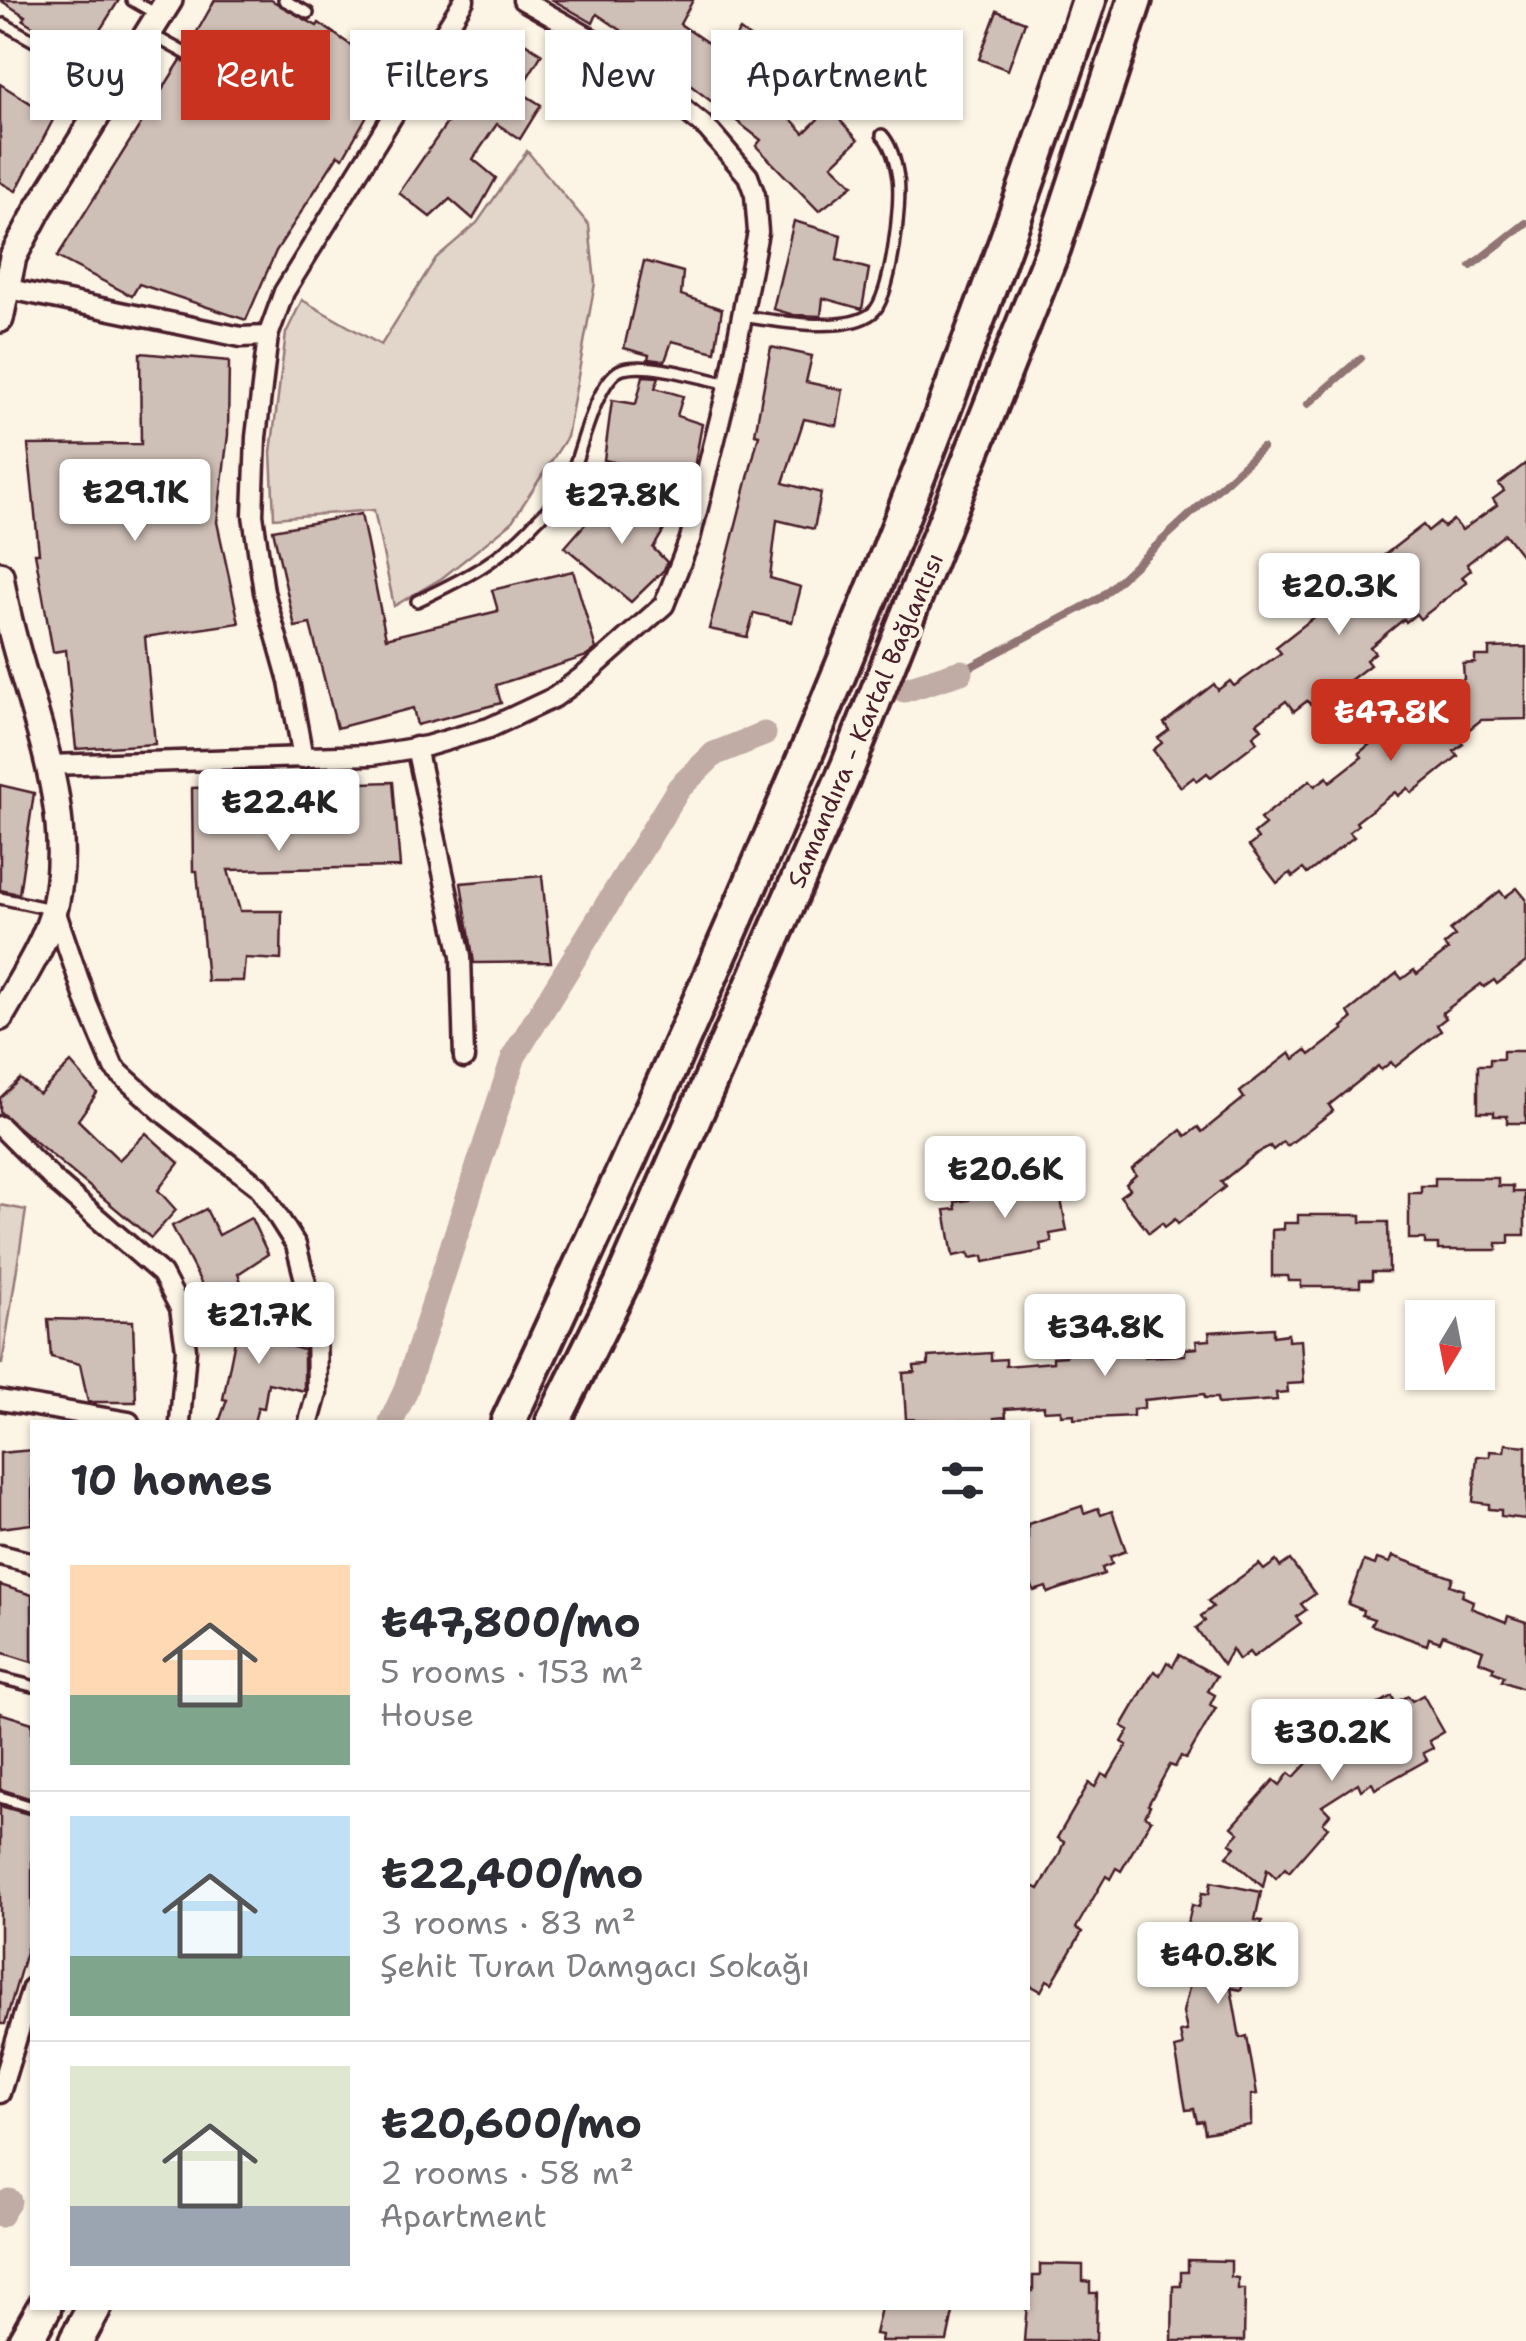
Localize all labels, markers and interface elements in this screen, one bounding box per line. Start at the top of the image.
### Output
chip: Buy [30,30,161,120]
chip: Rent [181,30,330,120]
chip: Filters [350,30,525,120]
chip: New [545,30,691,120]
chip: Apartment [711,30,963,120]
pin: ₺29.1K [54,459,216,544]
pin: ₺27.8K [541,462,703,547]
text: ₺29.1K [81,470,189,513]
text: ₺27.8K [564,473,680,516]
street label: Samandıra - Kartal Bağlantısı [779,547,951,893]
pin: ₺20.3K [1258,553,1420,638]
text: ₺20.3K [1281,564,1397,607]
pin: ₺47.8K [1310,679,1472,764]
text: ₺47.8K [1333,690,1449,733]
pin: ₺22.4K [198,769,360,854]
text: ₺22.4K [220,780,338,823]
pin: ₺20.6K [924,1136,1086,1221]
text: ₺20.6K [947,1147,1063,1190]
pin: ₺21.7K [178,1282,340,1367]
text: ₺21.7K [206,1293,312,1336]
pin: ₺34.8K [1024,1294,1186,1379]
north arrow [1405,1300,1495,1390]
map controls [1405,1300,1495,1390]
text: ₺34.8K [1046,1305,1164,1348]
text: 10 homes [70,1452,272,1508]
icon: filters [935,1453,990,1508]
text: ₺47,800/mo [380,1594,641,1650]
icon: home [150,1605,270,1725]
text: 5 rooms · 153 m² [380,1650,643,1693]
text: House [380,1693,474,1736]
pin: ₺30.2K [1251,1699,1413,1784]
text: ₺30.2K [1273,1710,1391,1753]
text: ₺22,400/mo [380,1845,644,1901]
icon: home [150,1856,270,1976]
text: 3 rooms · 83 m² [380,1901,636,1944]
pin: ₺40.8K [1137,1922,1299,2007]
text: ₺40.8K [1159,1933,1277,1976]
text: Şehit Turan Damgacı Sokağı [380,1944,810,1987]
text: ₺20,600/mo [380,2095,642,2151]
icon: home [150,2106,270,2226]
text: 2 rooms · 58 m² [380,2151,634,2194]
text: Apartment [380,2194,547,2237]

